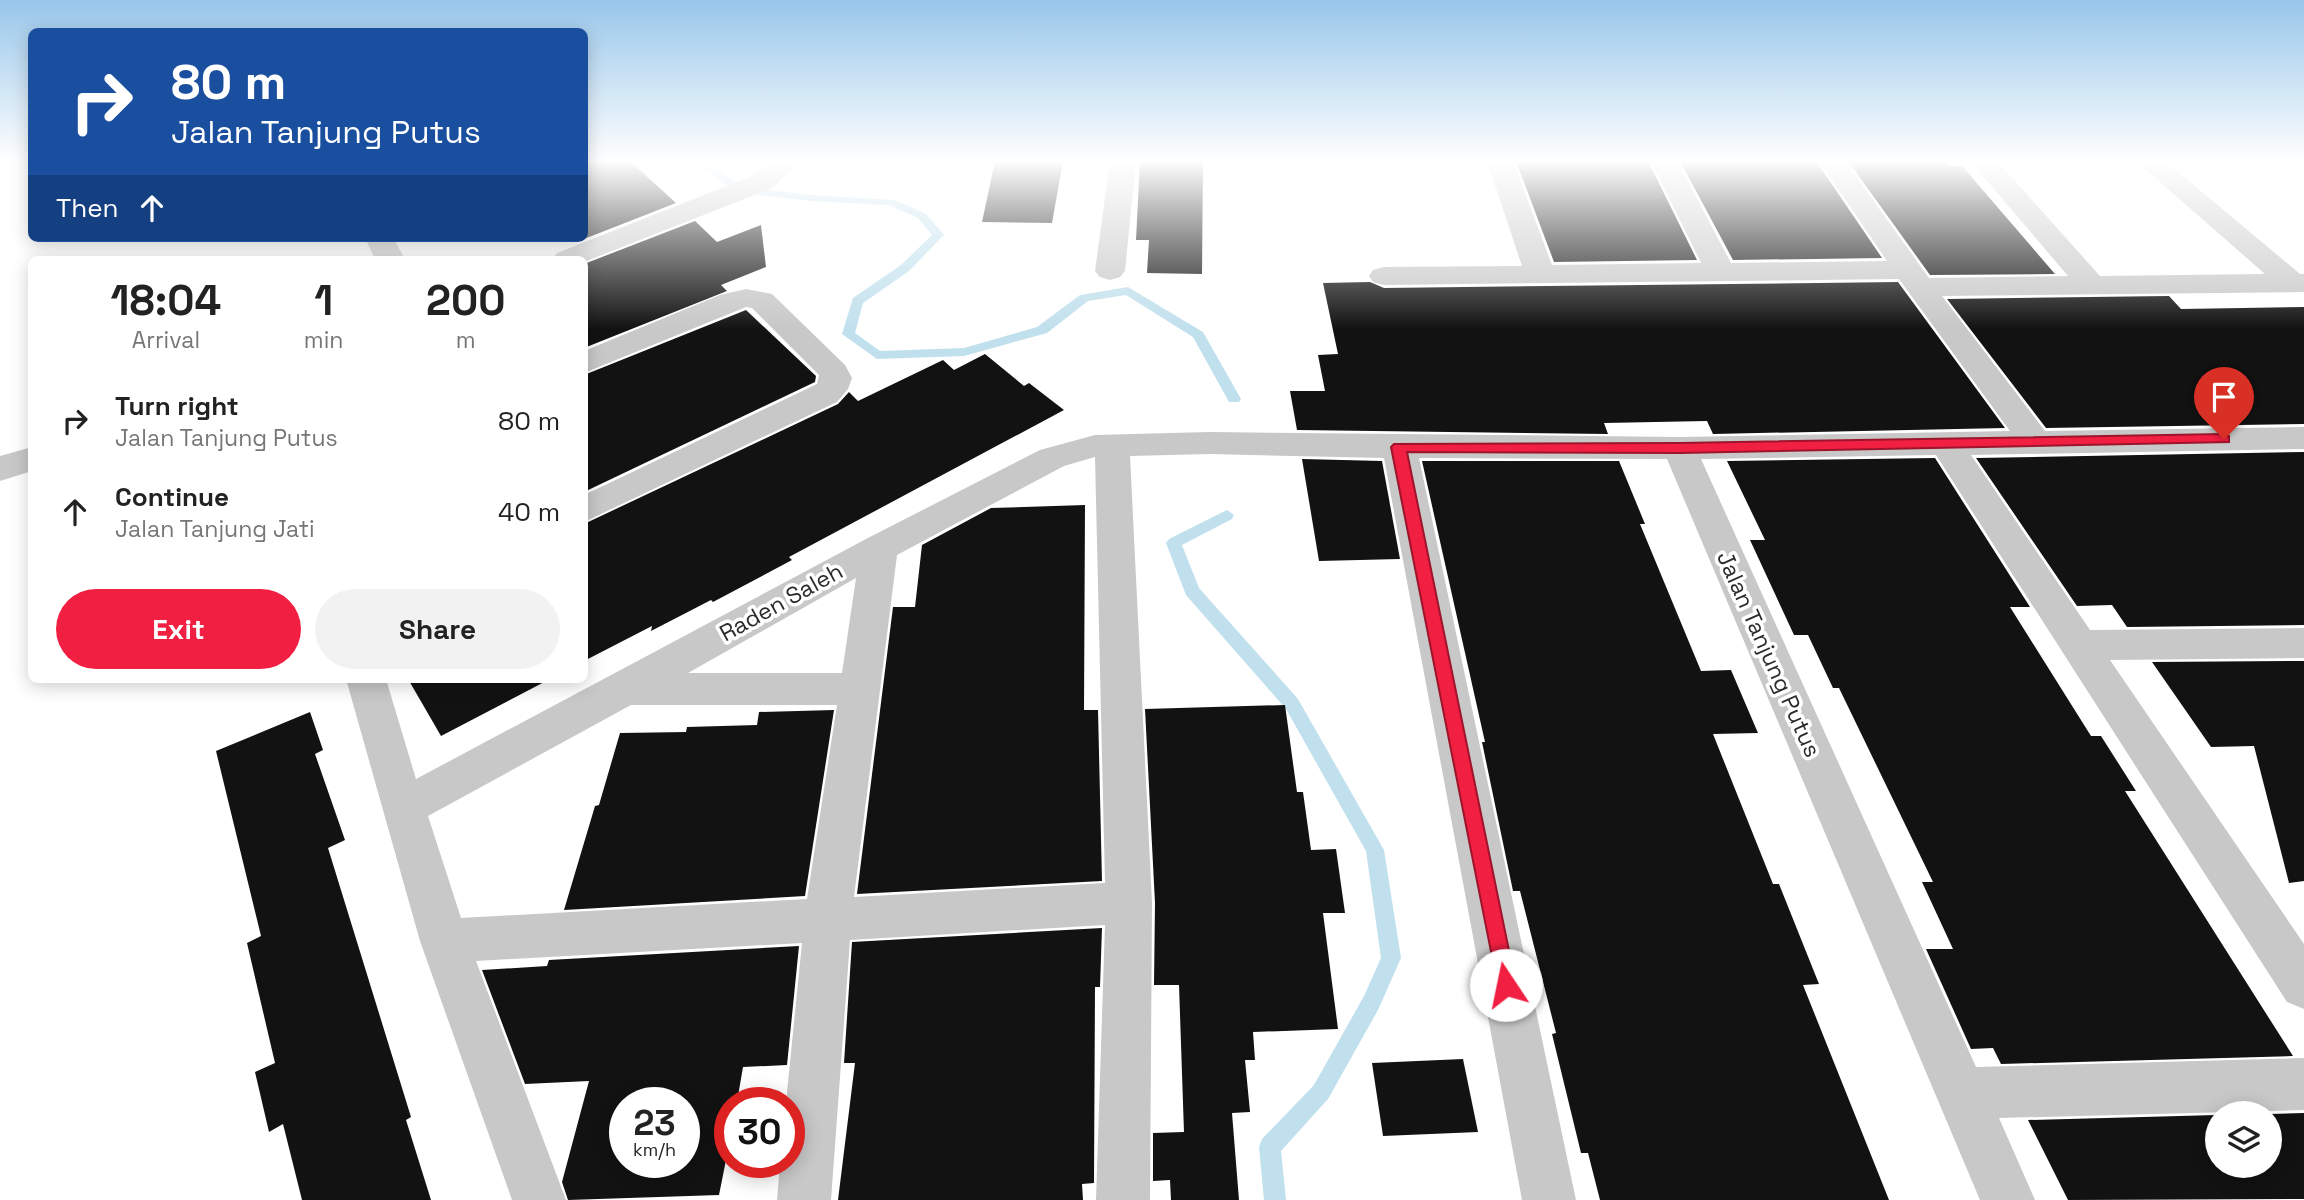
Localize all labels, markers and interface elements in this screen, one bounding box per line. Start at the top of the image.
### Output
text: 80 m [171,51,286,113]
icon: right [56,56,147,147]
text: Jalan Tanjung Putus [171,112,481,152]
icon: ahead [133,189,171,227]
text: Then [56,191,119,225]
text: 18:04 [111,274,221,327]
text: 1 [314,274,333,327]
text: 200 [426,274,505,327]
text: Arrival [132,325,200,355]
text: min [304,325,343,355]
text: m [456,325,476,355]
pin [2194,367,2254,439]
icon: arrive [2205,378,2243,416]
text: Turn right [115,389,239,423]
icon: right [56,402,94,440]
text: 80 m [498,404,560,438]
text: Jalan Tanjung Putus [115,423,338,453]
text: Continue [115,480,229,514]
icon: ahead [56,493,94,531]
text: 40 m [498,495,560,529]
text: Jalan Tanjung Jati [115,514,315,544]
street label: Jalan Tanjung Putus [1710,546,1828,762]
street label: Raden Saleh [714,556,848,648]
button: Exit [56,589,301,669]
button: Share [315,589,560,669]
position arrow [1469,948,1543,1022]
speed limit sign: 30 [714,1087,805,1178]
text: 23 [633,1101,676,1145]
map controls [2205,1101,2282,1178]
button: layers [2205,1101,2282,1178]
text: km/h [633,1138,676,1161]

